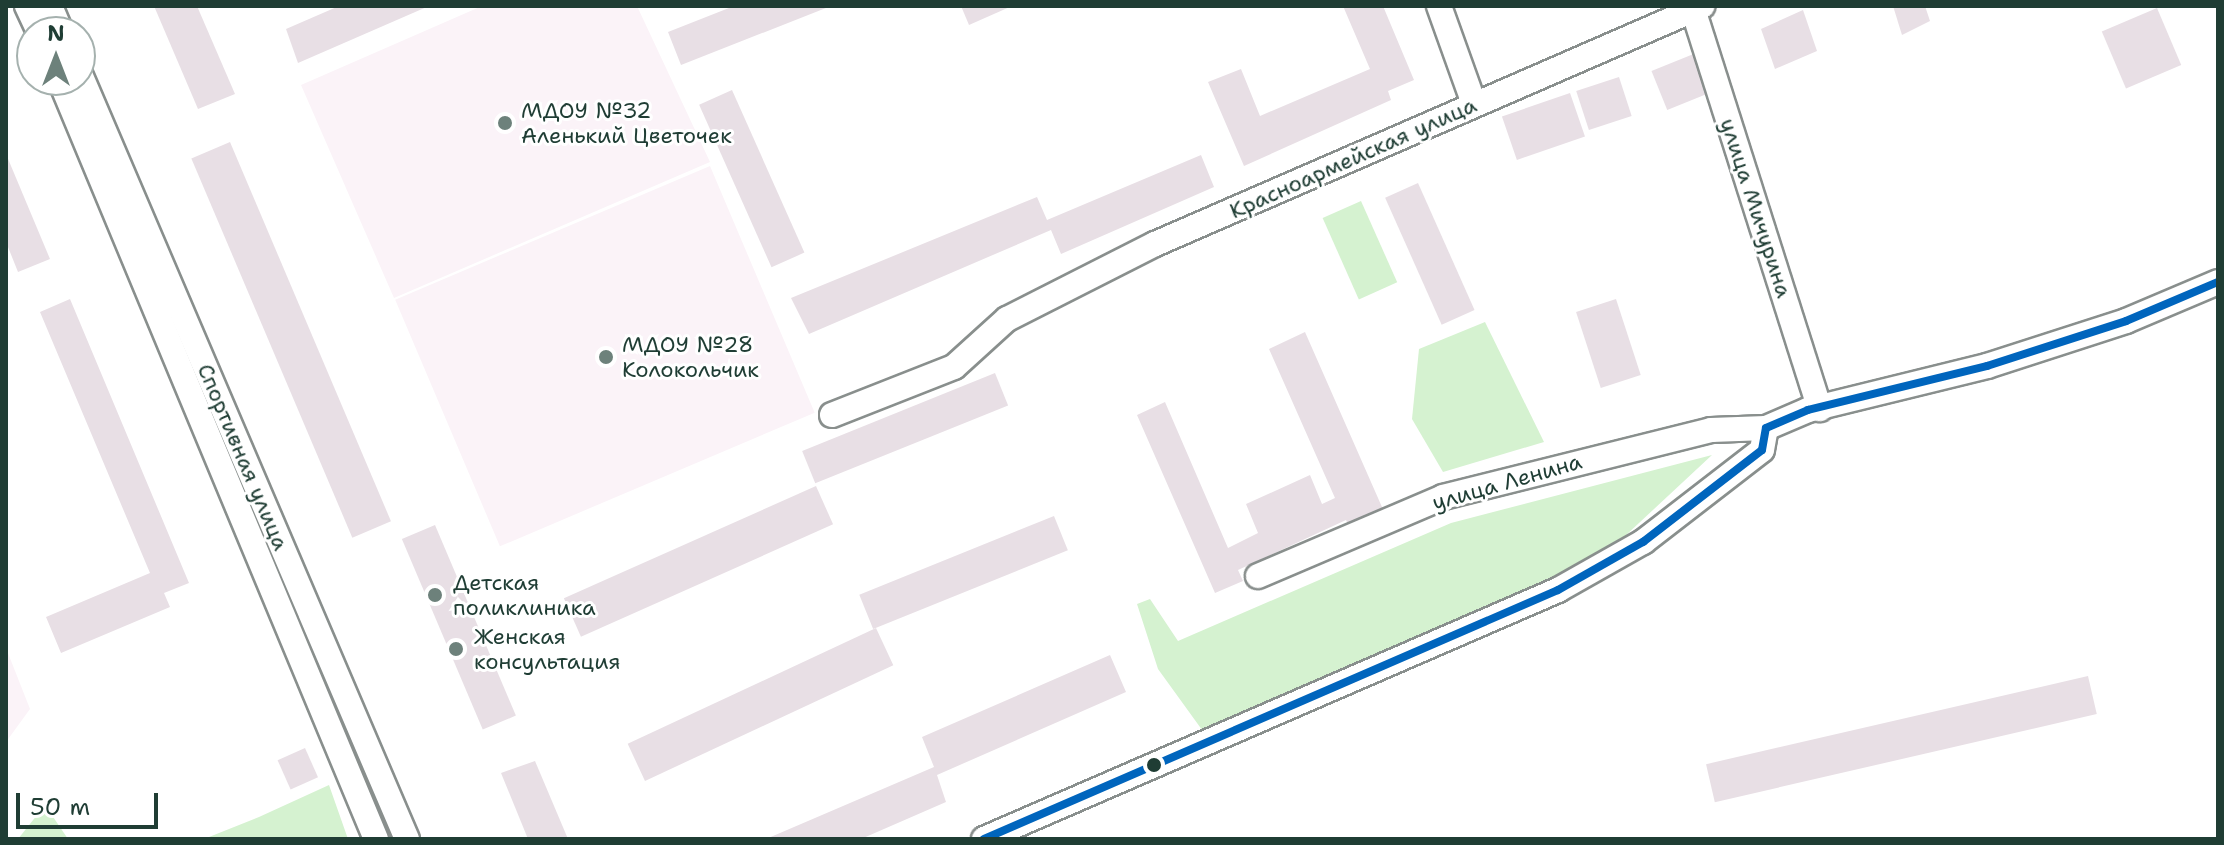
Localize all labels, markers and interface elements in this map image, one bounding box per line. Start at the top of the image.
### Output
north arrow [16,16,96,96]
text: N [47,19,65,48]
street label: Красноармейская улица [1225,92,1481,224]
place label: МДОУ №32 Аленький Цветочек [521,97,732,148]
marker: МДОУ №32 Аленький Цветочек [496,114,514,132]
street label: улица Мичурина [1715,115,1797,301]
place label: МДОУ №28 Колокольчик [622,331,759,382]
marker: МДОУ №28 Колокольчик [597,348,615,366]
street label: Спортивная улица [192,360,294,554]
street label: улица Ленина [1429,448,1585,516]
place label: Детская поликлиника [453,569,596,620]
marker: Детская поликлиника [424,584,446,606]
place label: Женская консультация [474,623,621,674]
marker: Женская консультация [445,638,467,660]
unlabelled marker [1146,757,1162,773]
scale bar [20,777,162,827]
text: 50 m [30,791,90,823]

